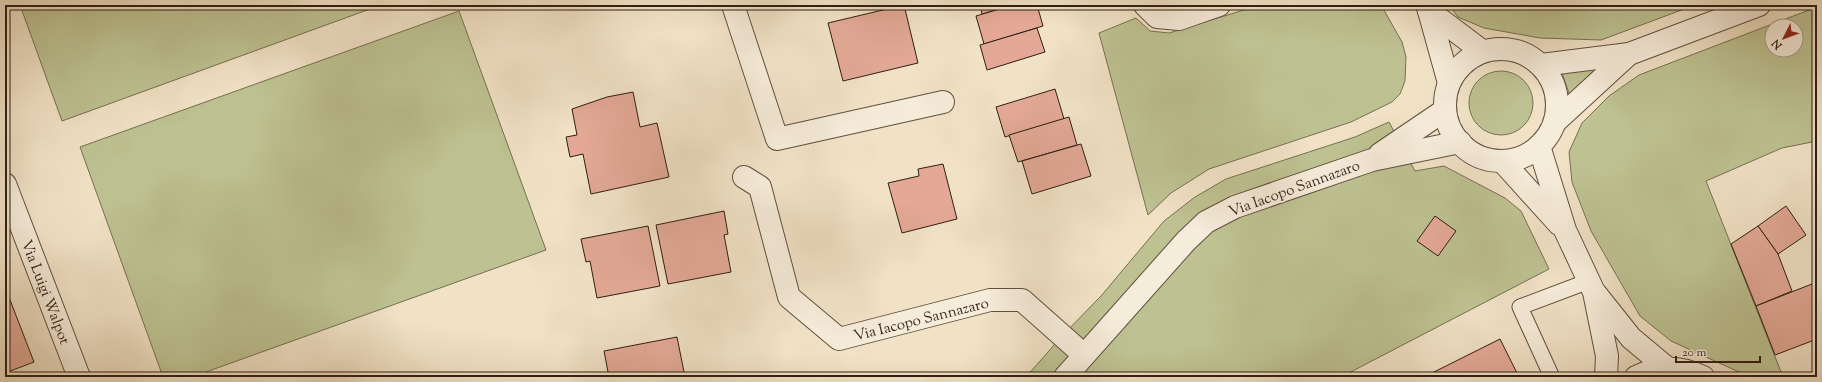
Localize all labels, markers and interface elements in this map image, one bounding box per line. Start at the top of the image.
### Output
north arrow [1764,18,1804,58]
text: N [1768,35,1787,53]
street label: Via Iacopo Sannazaro [1226,156,1363,223]
street label: Via Luigi Walpot [15,237,74,348]
street label: Via Iacopo Sannazaro [852,294,991,347]
scale bar [1676,338,1760,364]
text: 20 m [1682,344,1707,362]

